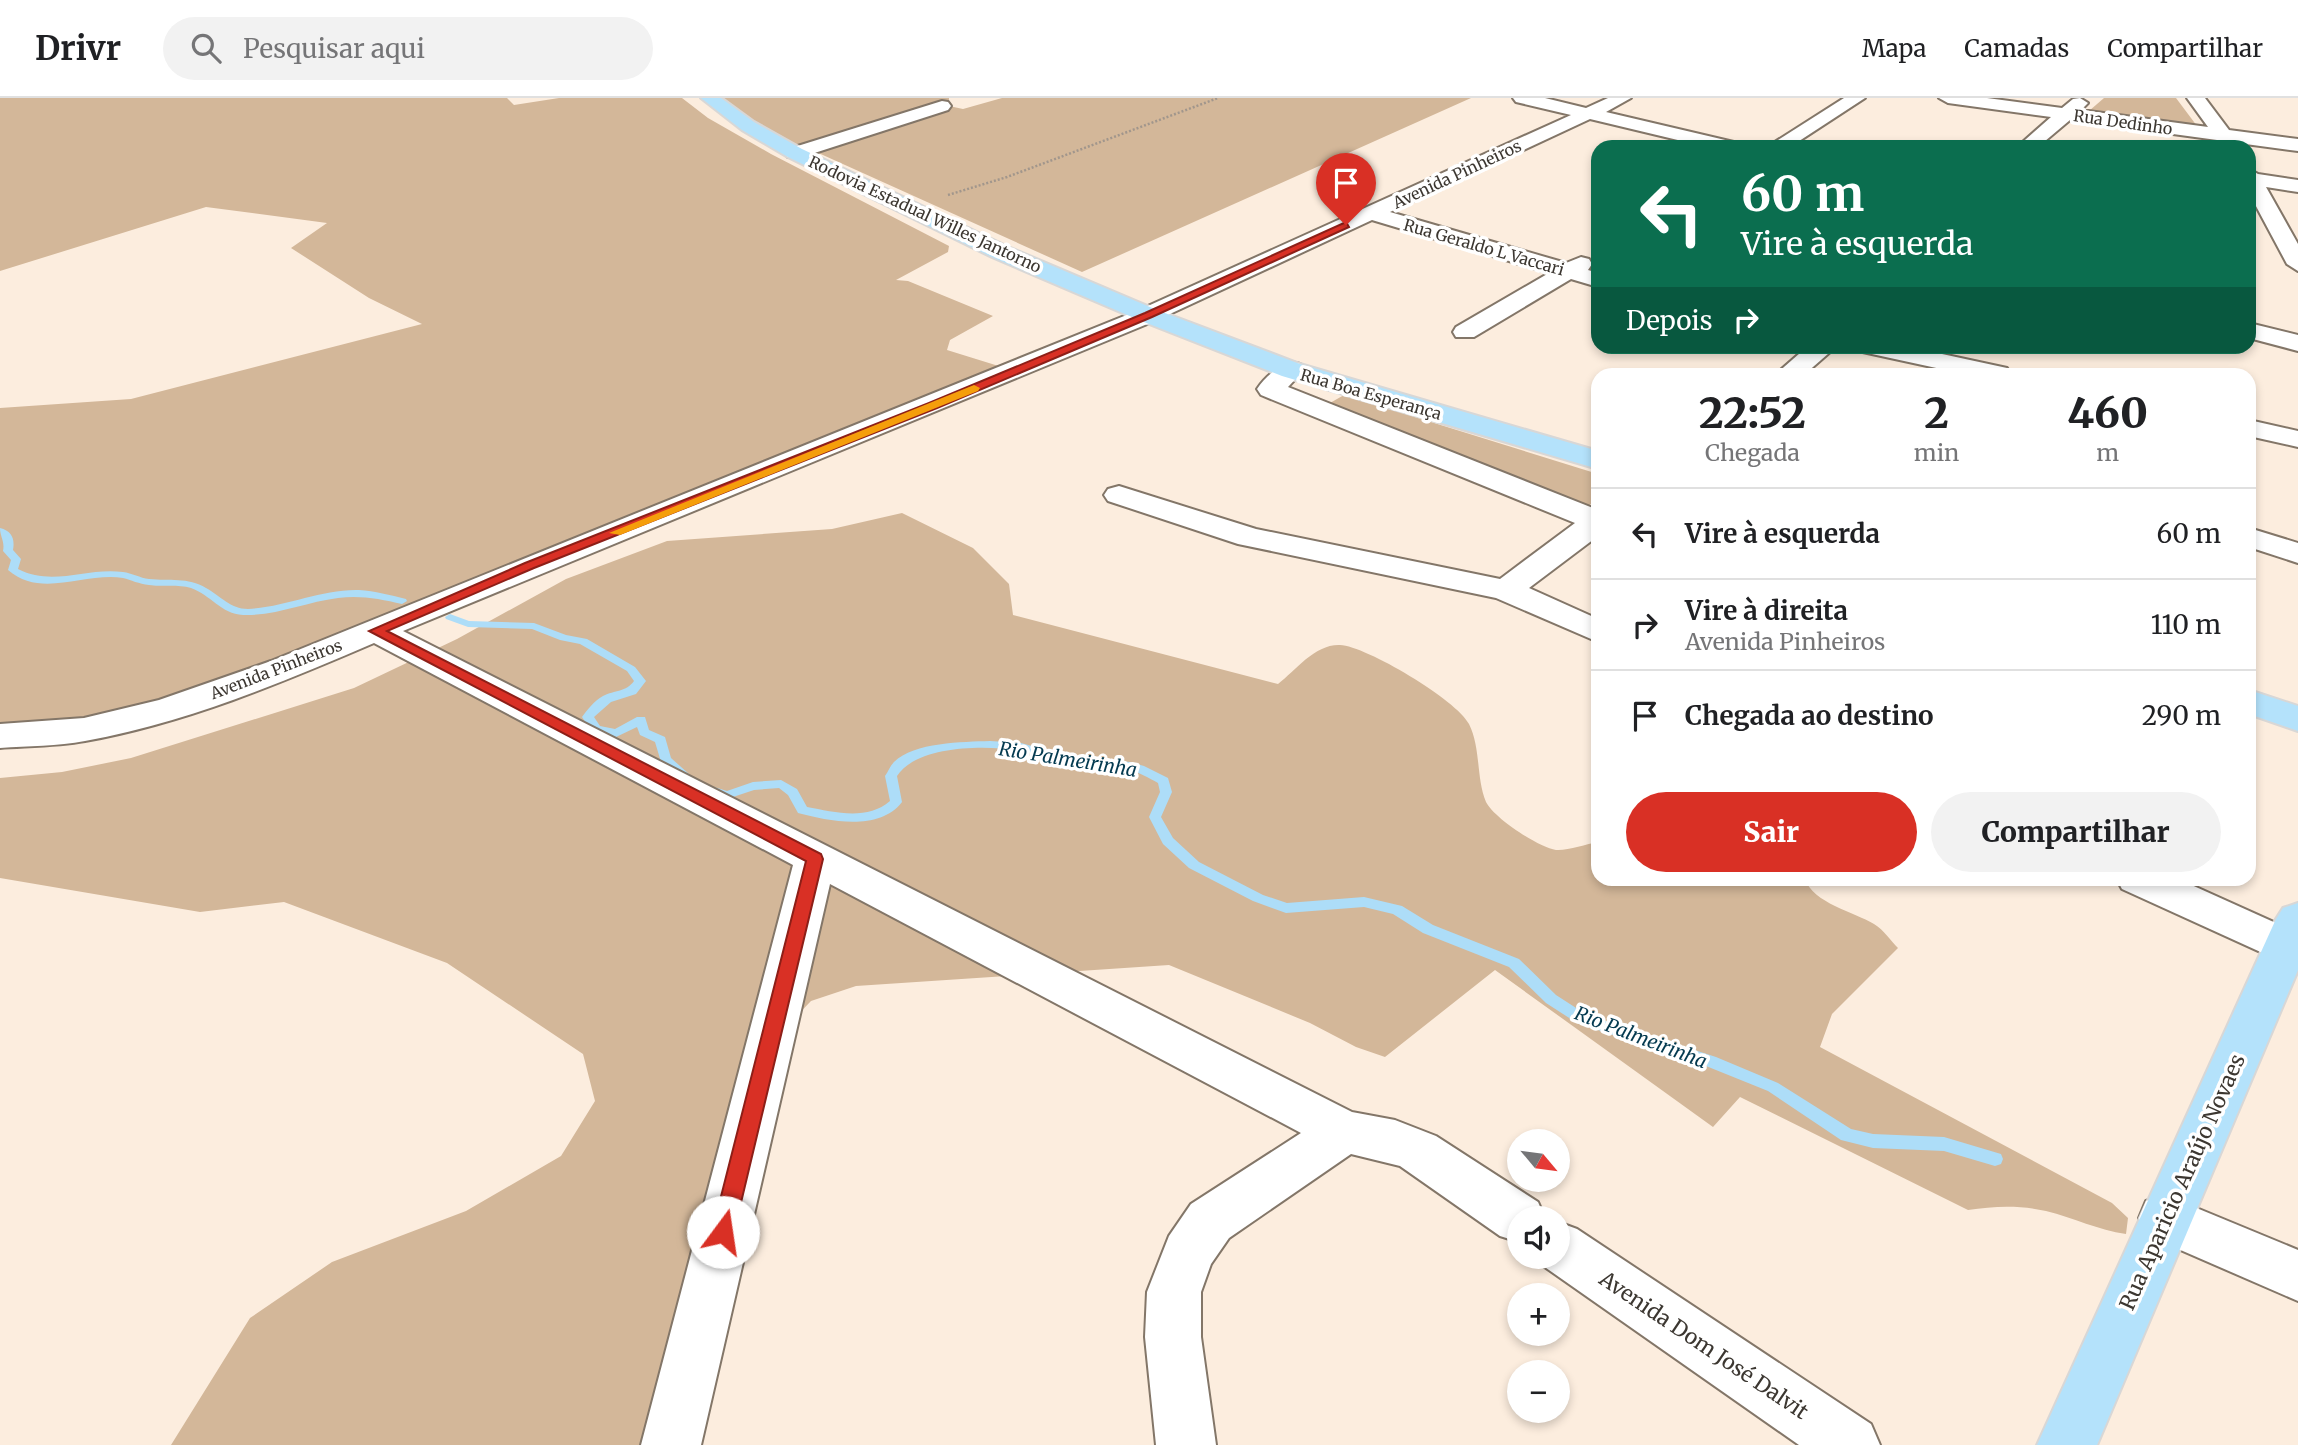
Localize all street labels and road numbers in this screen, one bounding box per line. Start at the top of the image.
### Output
street label: Rua Dedinho [2072,105,2174,139]
street label: Avenida Pinheiros [1389,135,1525,213]
street label: Rodovia Estadual Willes Jantorno [805,151,1045,277]
street label: Rua Geraldo L Vaccari [1401,214,1567,280]
street label: Rua Boa Esperança [1298,364,1444,424]
street label: Avenida Pinheiros [206,635,345,704]
street label: Rua Aparicio Araújo Novaes [2113,1050,2251,1314]
street label: Avenida Dom José Dalvit [1594,1264,1814,1425]

